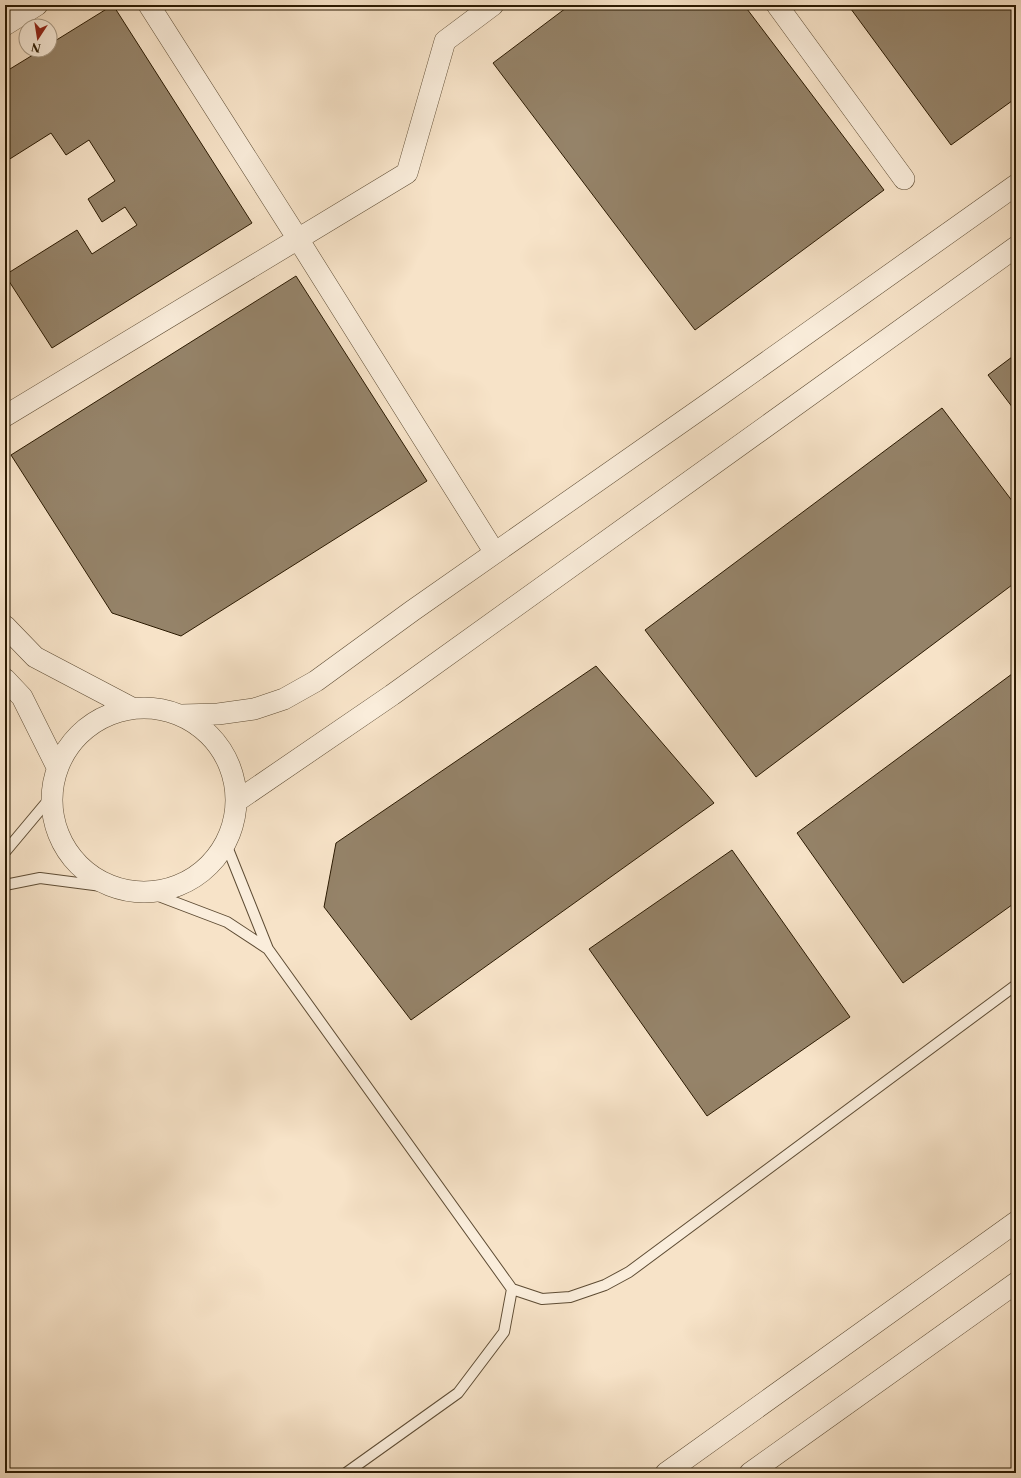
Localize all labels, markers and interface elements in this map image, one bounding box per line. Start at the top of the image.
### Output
north arrow [18,18,58,58]
text: N [29,40,42,56]

